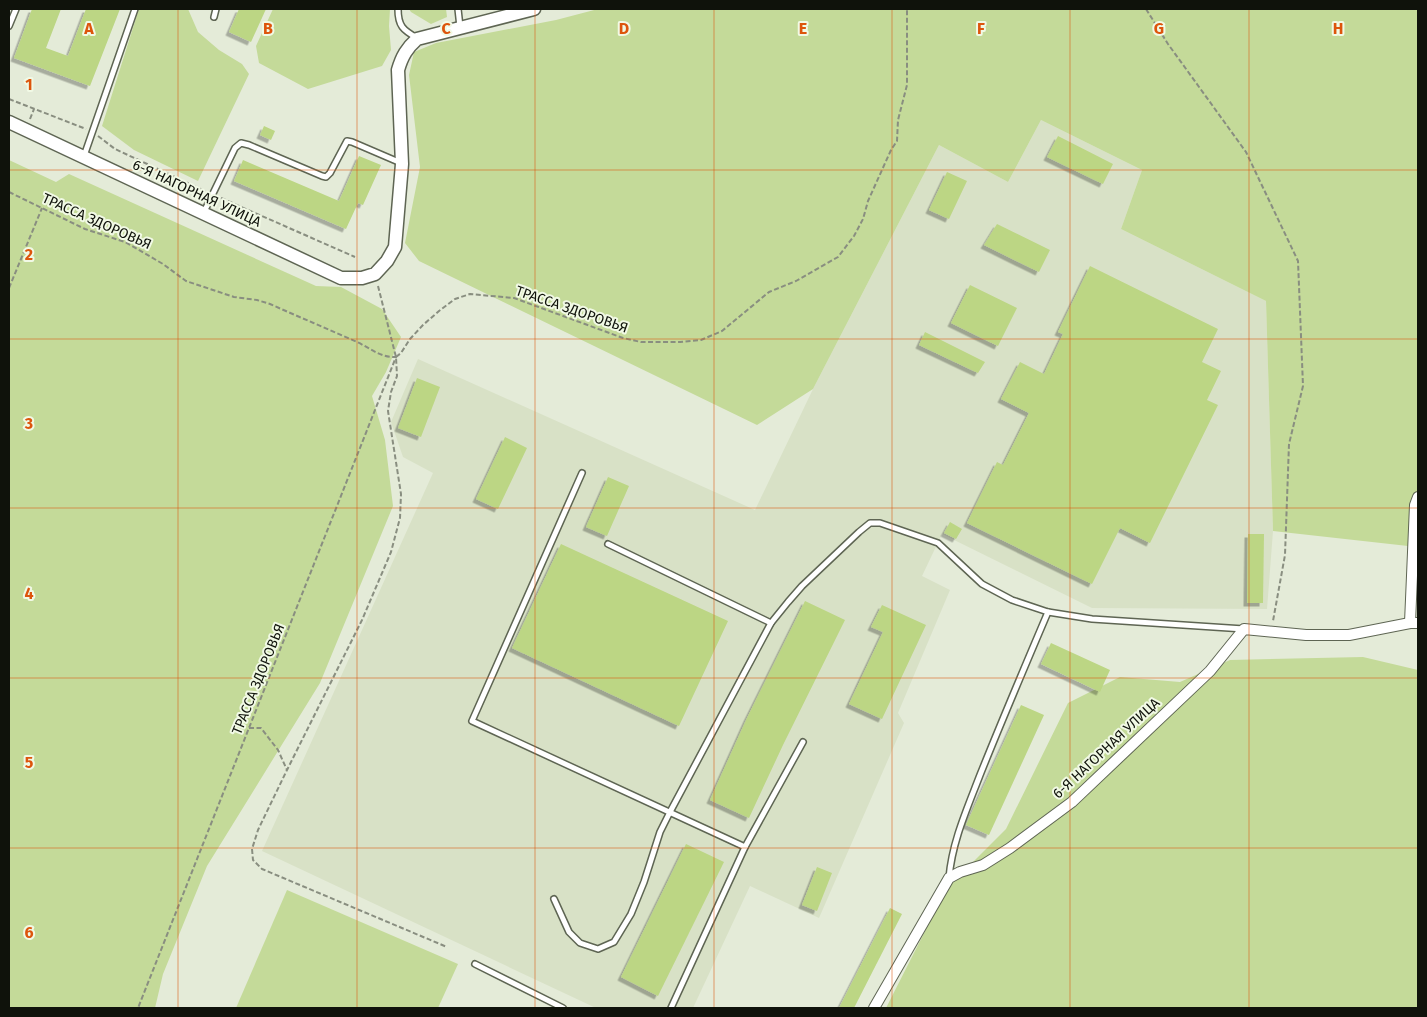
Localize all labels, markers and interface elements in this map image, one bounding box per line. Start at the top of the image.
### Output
text: A [83,19,94,38]
text: B [263,19,273,38]
text: C [441,19,451,38]
text: D [619,19,629,38]
text: E [799,19,807,38]
text: F [977,19,985,38]
text: G [1154,19,1164,38]
text: H [1333,19,1343,38]
text: 1 [25,75,33,94]
street label: 6-Я НАГОРНАЯ УЛИЦА [130,156,264,231]
street label: ТРАССА ЗДОРОВЬЯ [40,190,154,253]
text: 2 [25,245,33,264]
street label: ТРАССА ЗДОРОВЬЯ [513,282,630,337]
text: 3 [24,414,33,433]
text: 4 [24,584,34,603]
street label: ТРАССА ЗДОРОВЬЯ [229,621,288,737]
street label: 6-Я НАГОРНАЯ УЛИЦА [1049,694,1163,802]
text: 5 [25,753,34,772]
text: 6 [24,923,34,942]

